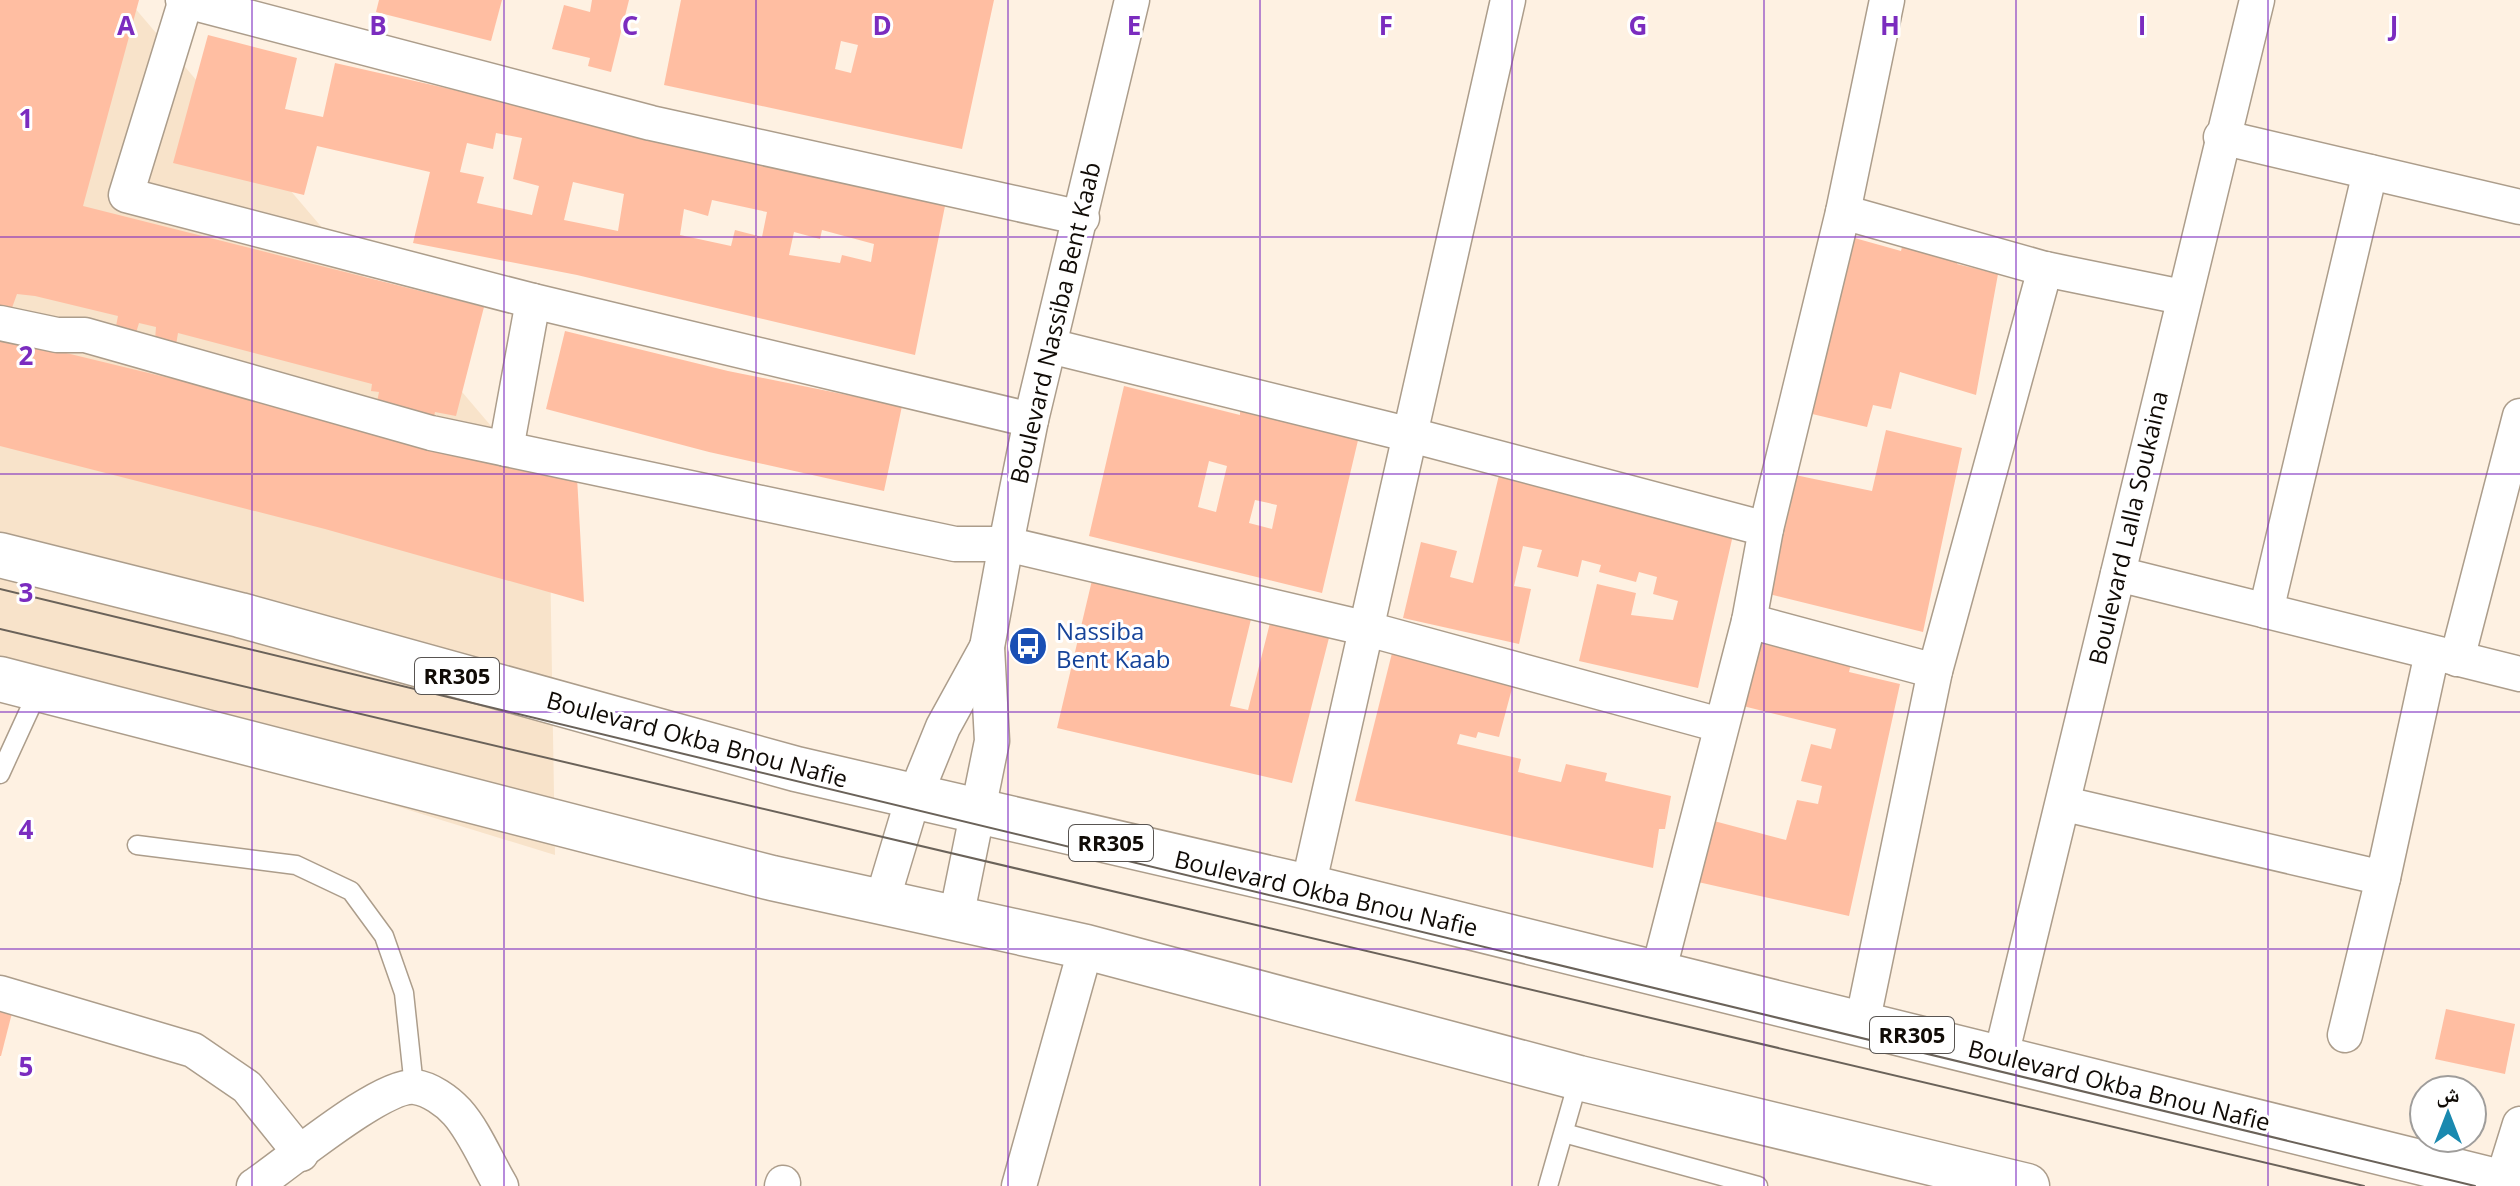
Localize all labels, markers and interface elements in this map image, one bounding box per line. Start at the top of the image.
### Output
text: A [117,7,135,43]
text: B [369,7,387,43]
text: C [622,7,638,43]
text: D [872,7,892,43]
text: E [1127,7,1141,43]
text: F [1379,7,1393,43]
text: G [1629,7,1647,43]
text: H [1880,7,1900,43]
text: I [2138,7,2146,43]
text: J [2388,7,2398,43]
text: 1 [19,100,33,136]
street label: Boulevard Nassiba Bent Kaab [1001,158,1108,487]
text: 2 [19,337,34,373]
street label: Boulevard Lalla Soukaina [2080,387,2175,668]
text: 3 [19,574,33,610]
place label: Nassiba Bent Kaab [1056,614,1171,675]
bus stop icon: Nassiba Bent Kaab [1007,625,1049,667]
road number: RR305 [415,658,499,694]
street label: Boulevard Okba Bnou Nafie [543,682,852,795]
text: 4 [19,811,34,847]
road number: RR305 [1069,825,1153,861]
street label: Boulevard Okba Bnou Nafie [1171,842,1481,944]
road number: RR305 [1870,1017,1954,1053]
street label: Boulevard Okba Bnou Nafie [1965,1031,2274,1138]
text: 5 [19,1048,33,1084]
north arrow [2408,1074,2488,1154]
text: ش [2436,1078,2460,1108]

